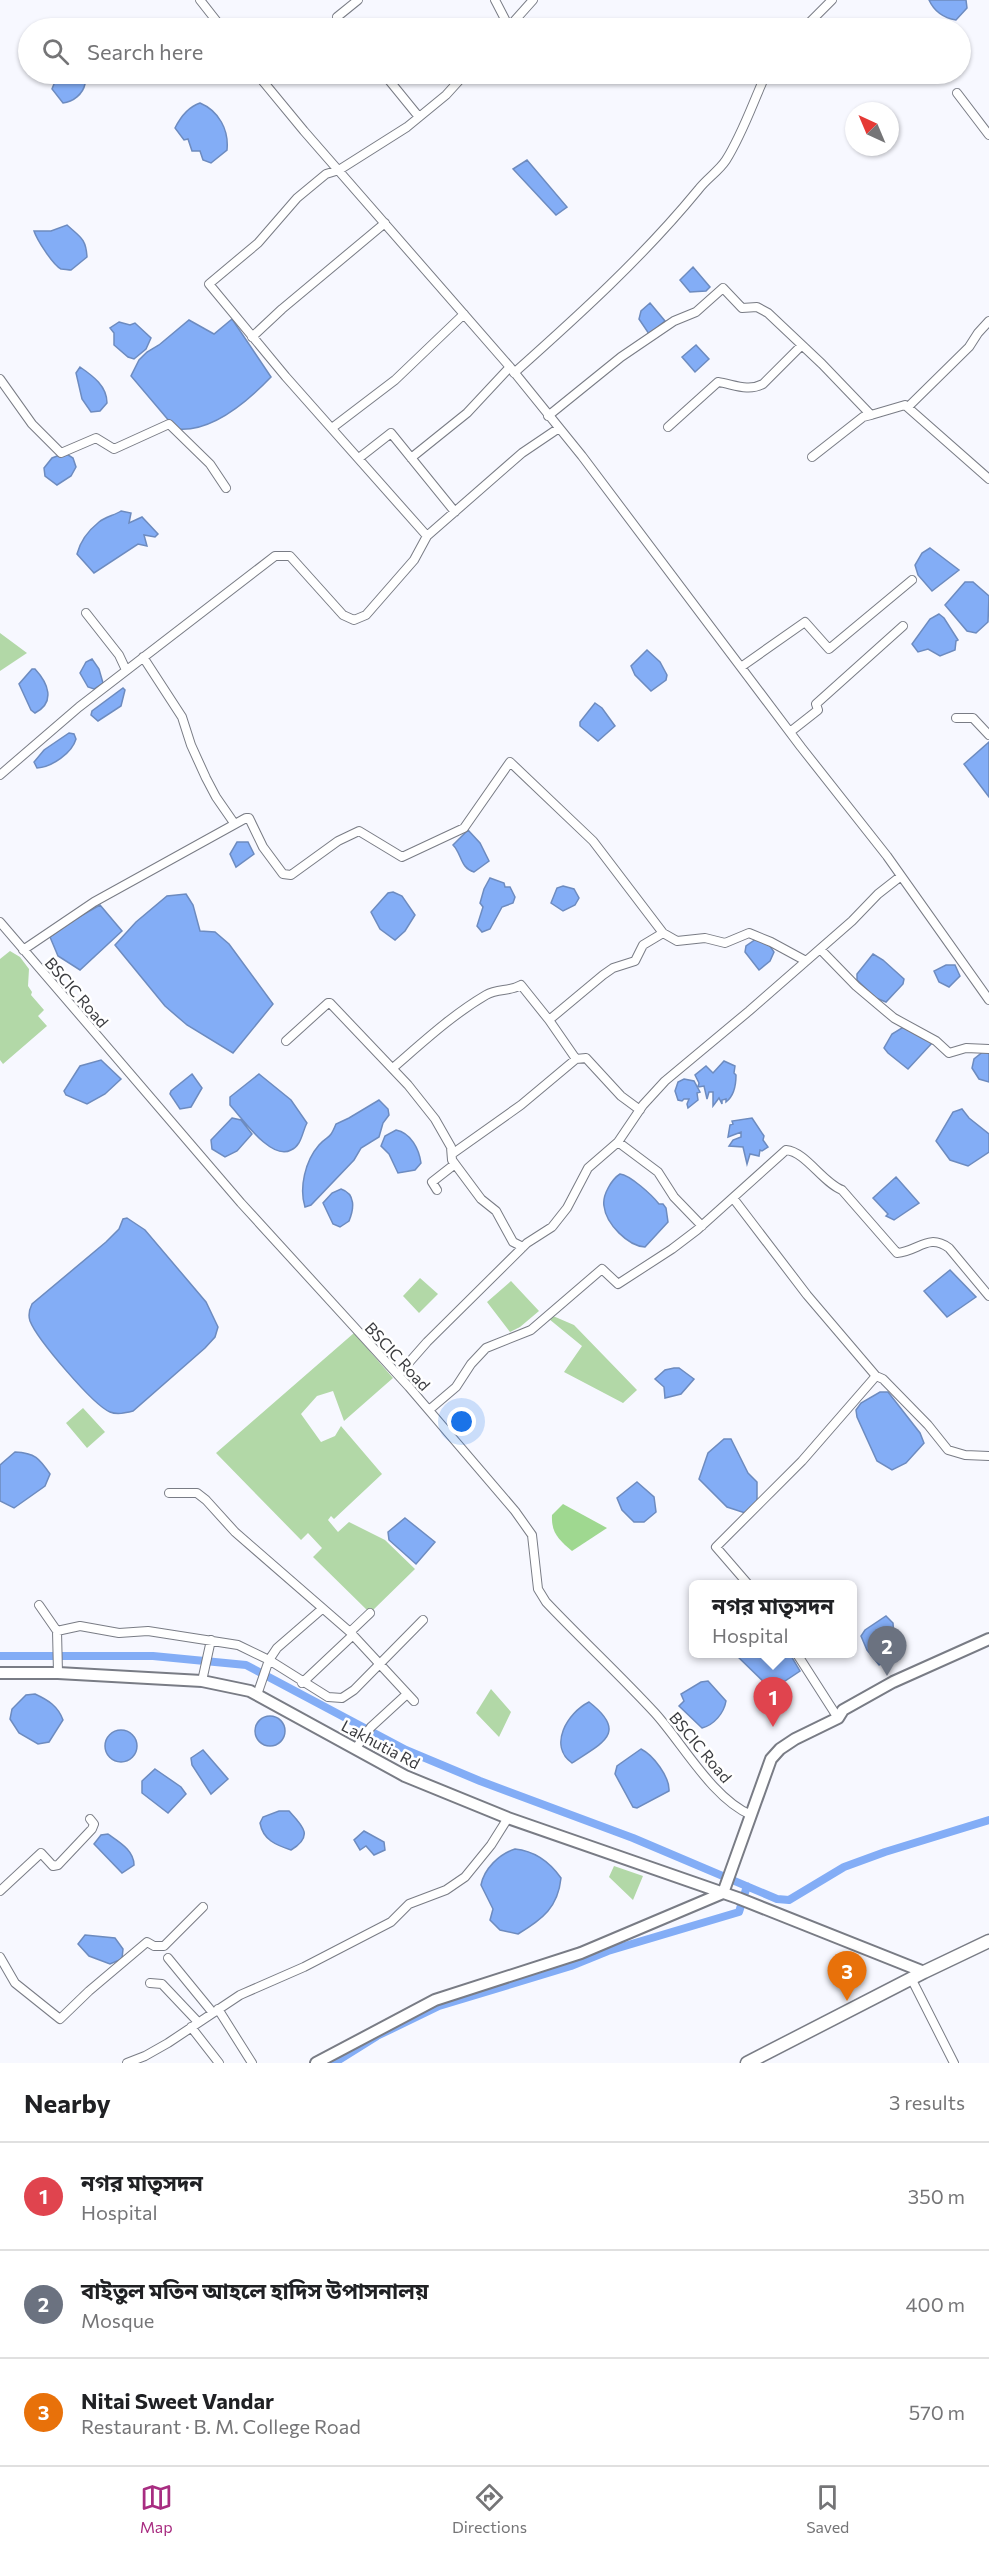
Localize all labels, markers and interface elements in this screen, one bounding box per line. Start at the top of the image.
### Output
search box [18,18,971,84]
icon: search [39,35,72,68]
text: Search here [87,38,203,65]
north arrow [845,102,899,156]
street label: BSCIC Road [41,953,113,1031]
street label: BSCIC Road [362,1318,434,1394]
your location [447,1407,476,1436]
popup [689,1580,857,1658]
text: নগর মাতৃসদন [712,1592,834,1619]
text: Hospital [712,1623,789,1647]
pin: 2 [868,1626,906,1676]
pin: 1 [754,1678,792,1727]
street label: BSCIC Road [666,1708,736,1786]
street label: Lakhutia Rd [339,1715,423,1773]
pin: 3 [828,1952,866,2001]
text: Nearby [24,2087,111,2118]
text: 3 results [889,2090,965,2114]
text: নগর মাতৃসদন [81,2169,203,2196]
text: 1 [39,2184,48,2208]
text: 350 m [908,2184,965,2208]
text: Hospital [81,2200,158,2224]
text: বাইতুল মতিন আহলে হাদিস উপাসনালয় [81,2277,428,2304]
text: 2 [38,2292,49,2316]
text: 400 m [906,2292,965,2316]
text: Mosque [81,2308,154,2332]
text: Nitai Sweet Vandar [81,2387,274,2414]
text: 3 [38,2400,49,2424]
text: 570 m [909,2400,965,2424]
text: Restaurant · B. M. College Road [81,2414,361,2438]
tab: Map [140,2481,173,2536]
tab: Directions [452,2481,527,2536]
tab: Saved [806,2481,849,2536]

